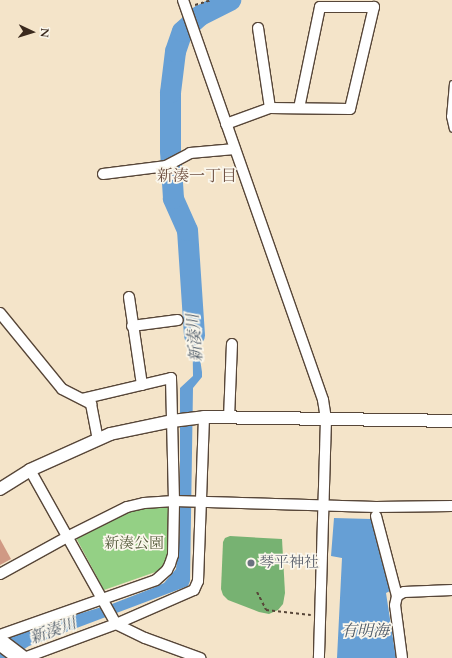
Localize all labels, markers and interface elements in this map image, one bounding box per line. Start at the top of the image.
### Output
north arrow [12,12,52,52]
text: N [37,28,52,38]
district label: 新湊一丁目 [157,166,237,186]
water label: 新湊川 [183,313,207,363]
park label: 新湊公園 [104,535,164,553]
place label: 琴平神社 [259,554,319,572]
marker: 琴平神社 [246,558,256,568]
water label: 新湊川 [27,614,79,648]
water label: 有明海 [341,621,389,641]

